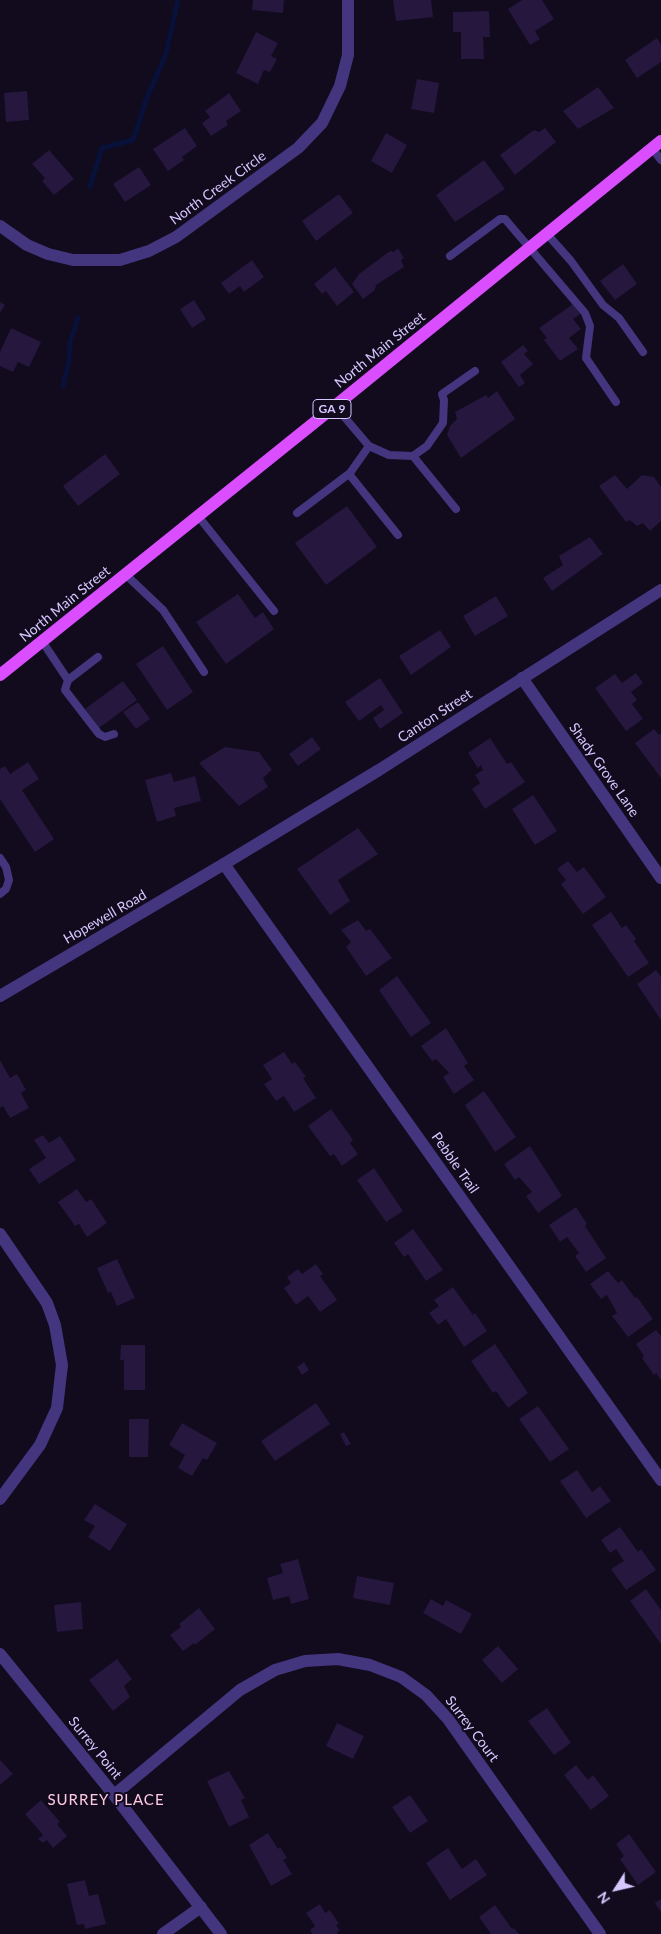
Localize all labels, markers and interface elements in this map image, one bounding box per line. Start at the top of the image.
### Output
street label: North Creek Circle [167,148,269,228]
street label: North Main Street [331,308,429,392]
road number: GA 9 [313,399,351,418]
street label: North Main Street [16,562,114,646]
street label: Canton Street [395,686,475,746]
street label: Shady Grove Lane [565,720,643,820]
street label: Hopewell Road [60,886,150,948]
street label: Pebble Trail [428,1129,482,1197]
street label: Surrey Court [442,1693,502,1765]
street label: Surrey Point [65,1713,125,1783]
district label: SURREY PLACE [46,1791,166,1809]
north arrow [591,1864,641,1914]
text: N [593,1889,613,1907]

